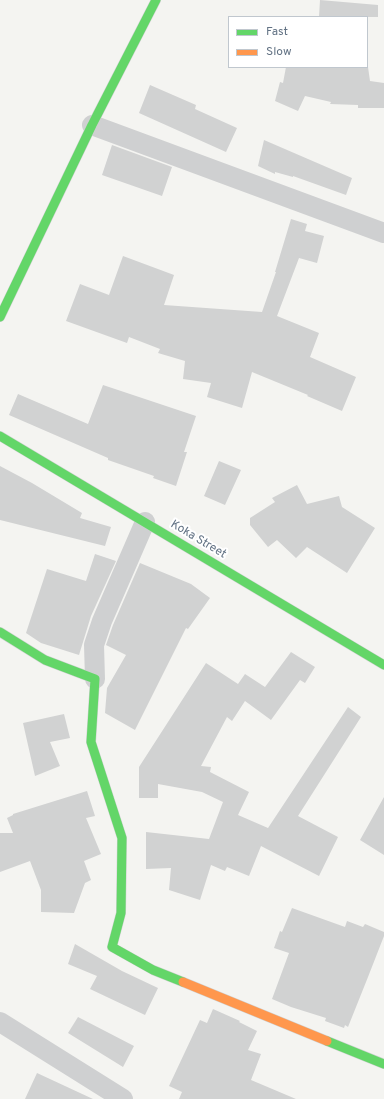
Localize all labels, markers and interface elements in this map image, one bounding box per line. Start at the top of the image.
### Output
legend [228,16,368,68]
text: Fast [266,24,288,40]
text: Slow [266,44,292,60]
street label: Koka Street [167,518,229,562]

